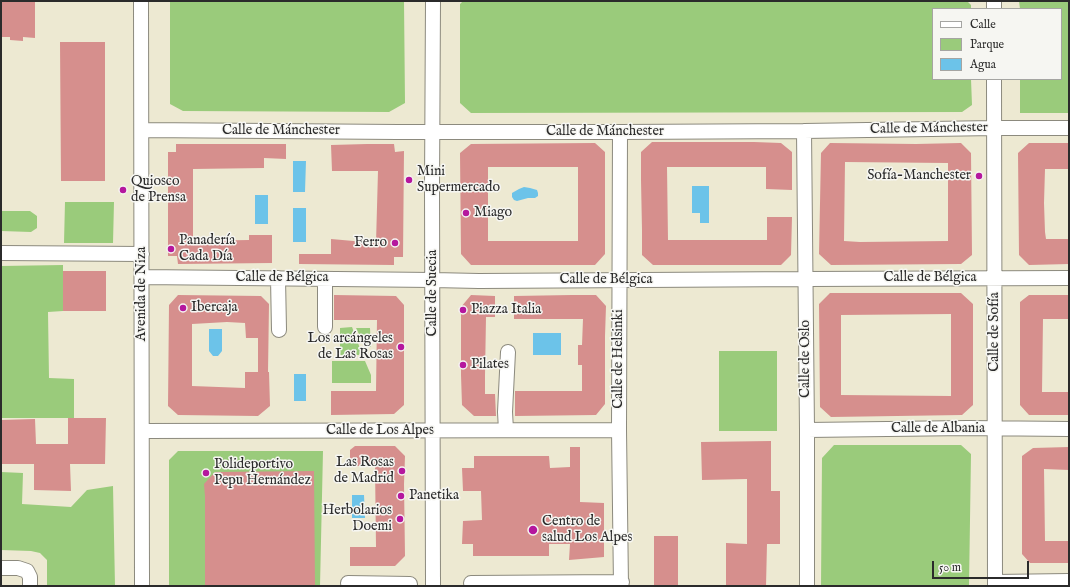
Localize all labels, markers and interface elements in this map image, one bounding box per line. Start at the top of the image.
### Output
legend [932,8,1062,80]
text: Calle [970,17,996,32]
text: Parque [970,37,1004,52]
text: Agua [970,57,996,72]
street label: Calle de Mánchester [870,120,988,138]
street label: Calle de Mánchester [222,123,340,139]
street label: Calle de Mánchester [546,124,664,140]
place label: Mini Supermercado [417,164,500,196]
place label: Sofía-Manchester [867,168,971,184]
marker: Sofía-Manchester [974,171,984,181]
place label: Quiosco de Prensa [131,174,186,206]
marker: Mini Supermercado [404,175,414,185]
marker: Quiosco de Prensa [118,185,128,195]
place label: Miago [474,205,512,221]
marker: Miago [461,208,471,218]
place label: Panadería Cada Día [179,233,235,266]
place label: Ferro [354,235,387,251]
marker: Ferro [390,238,400,248]
marker: Panadería Cada Día [166,244,176,254]
street label: Avenida de Niza [134,247,150,341]
street label: Calle de Suecia [425,250,441,336]
street label: Calle de Bélgica [236,270,328,286]
street label: Calle de Bélgica [884,270,976,286]
street label: Calle de Bélgica [560,272,652,288]
street label: Calle de Sofía [987,292,1003,372]
place label: Ibercaja [191,300,238,316]
place label: Piazza Italia [471,302,541,318]
marker: Ibercaja [178,303,188,313]
marker: Piazza Italia [458,305,468,315]
street label: Calle de Helsinki [611,309,627,409]
street label: Calle de Oslo [798,320,814,398]
place label: Los arcángeles de Las Rosas [308,331,393,364]
marker: Los arcángeles de Las Rosas [396,342,406,352]
place label: Pilates [471,357,509,373]
marker: Pilates [458,360,468,370]
street label: Calle de Albania [891,421,985,437]
street label: Calle de Los Alpes [326,423,434,439]
place label: Las Rosas de Madrid [334,455,394,488]
place label: Polideportivo Pepu Hernández [214,457,311,490]
marker: Las Rosas de Madrid [397,466,407,476]
marker: Polideportivo Pepu Hernández [201,468,211,478]
place label: Panetika [409,488,459,504]
marker: Panetika [396,491,406,501]
place label: Herbolarios Doemi [322,503,392,536]
marker: Herbolarios Doemi [395,514,405,524]
place label: Centro de salud Los Alpes [542,514,632,546]
marker: Centro de salud Los Alpes [527,524,539,536]
scale bar [934,553,1031,579]
text: 50 m [939,560,961,575]

